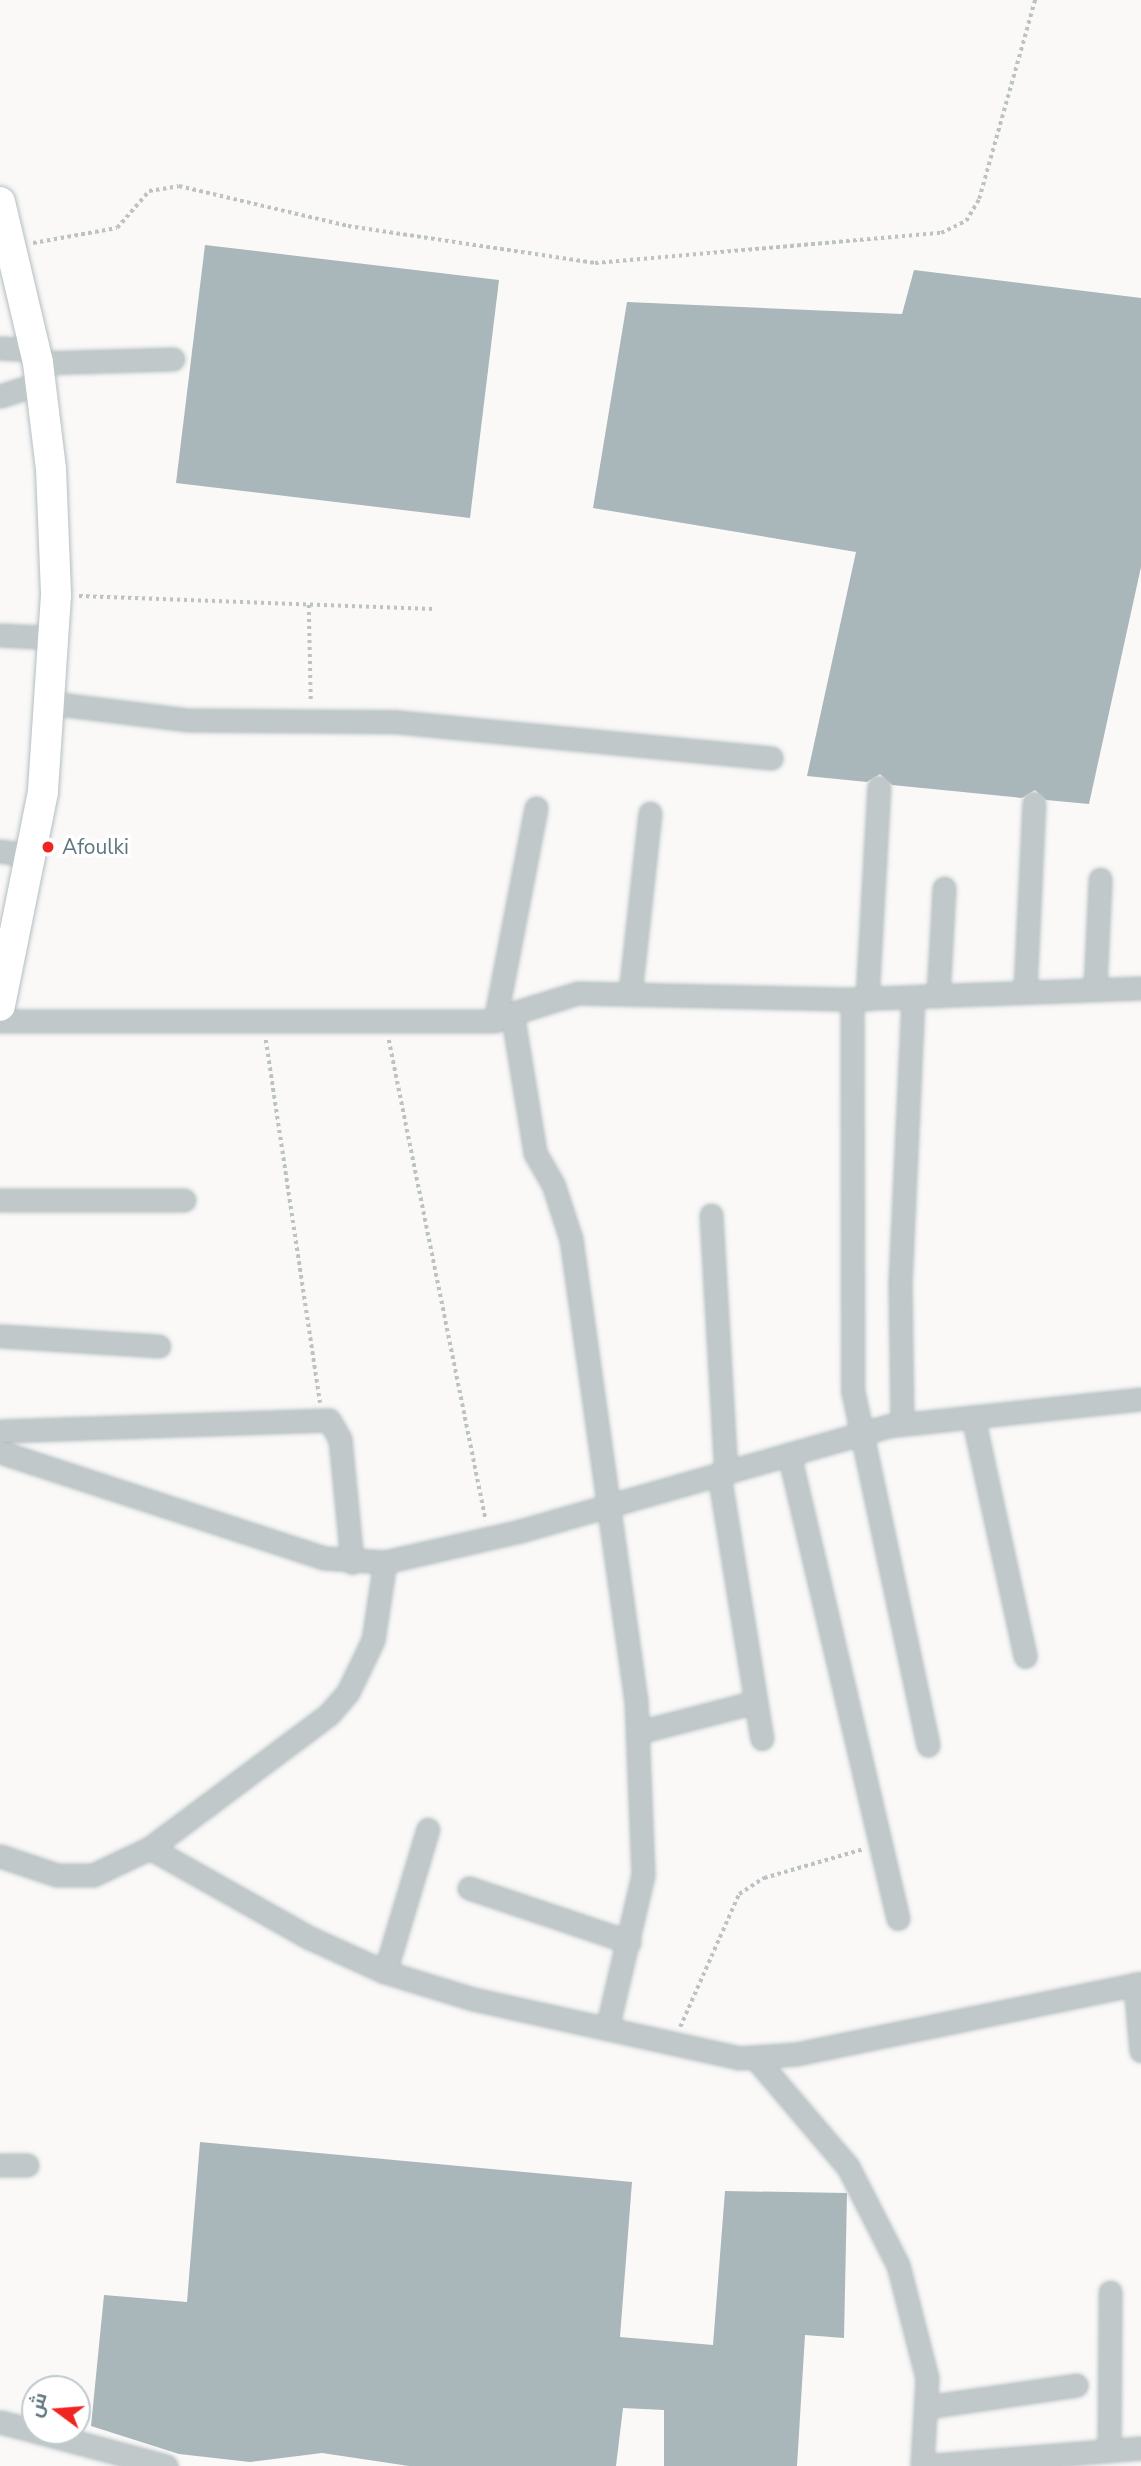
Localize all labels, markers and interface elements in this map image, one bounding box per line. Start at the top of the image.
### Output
place label: Afoulki [62,834,129,860]
marker: Afoulki [40,839,56,855]
north arrow [21,2375,91,2445]
text: ش [22,2389,54,2420]

